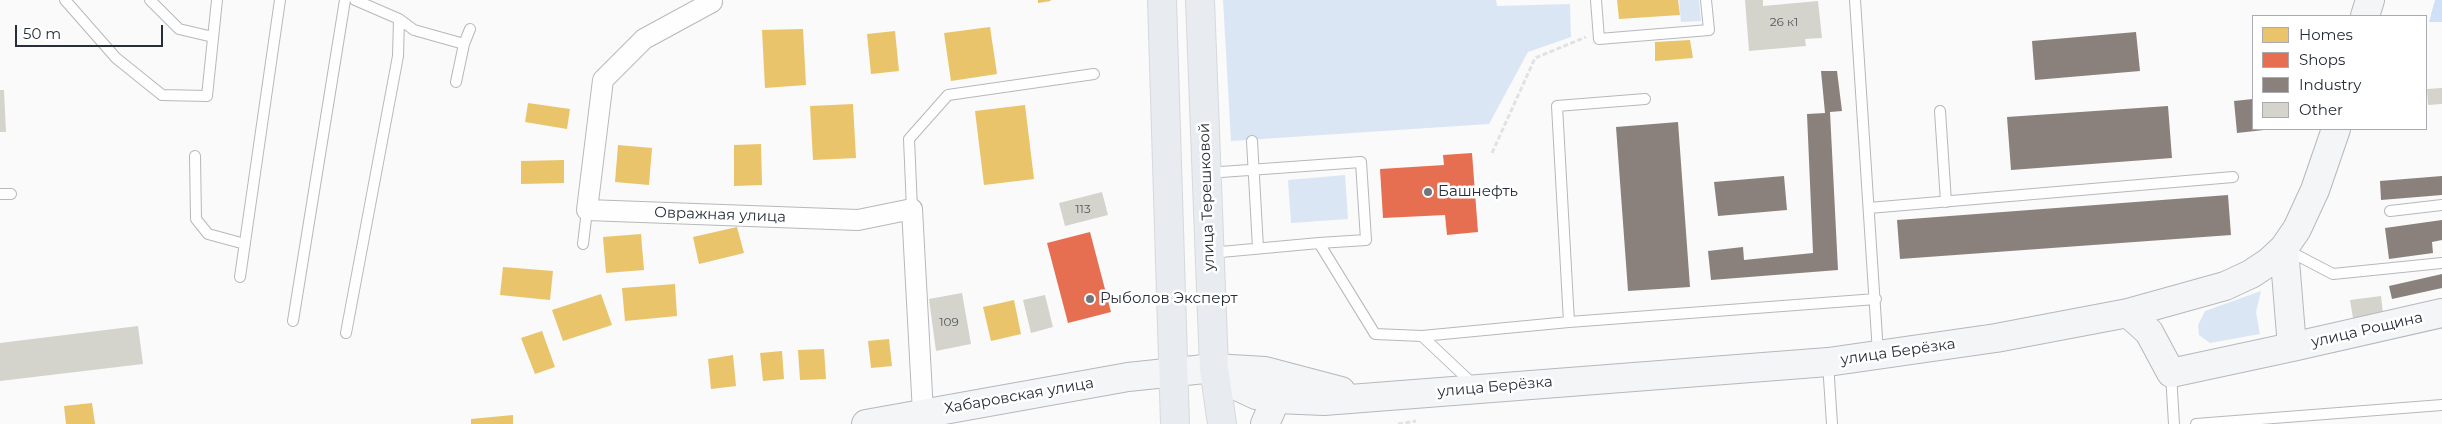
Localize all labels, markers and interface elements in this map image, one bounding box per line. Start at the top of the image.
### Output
scale bar [18,15,165,47]
house number: 26 к1 [1770,15,1798,29]
legend [2252,15,2427,130]
text: 50 m [23,24,61,43]
text: Homes [2299,25,2353,44]
text: Shops [2299,50,2345,69]
text: Industry [2299,75,2361,94]
text: Other [2299,100,2343,119]
street label: улица Терешковой [1195,122,1219,272]
place label: Башнефть [1438,183,1518,201]
marker: Башнефть [1422,186,1434,198]
house number: 113 [1075,202,1091,216]
street label: Овражная улица [654,204,786,226]
place label: Рыболов Эксперт [1100,290,1237,308]
marker: Рыболов Эксперт [1084,293,1096,305]
street label: улица Рощина [2310,308,2424,352]
house number: 109 [939,315,959,329]
street label: улица Берёзка [1839,335,1957,369]
street label: улица Берёзка [1437,373,1553,401]
street label: Хабаровская улица [943,374,1095,418]

